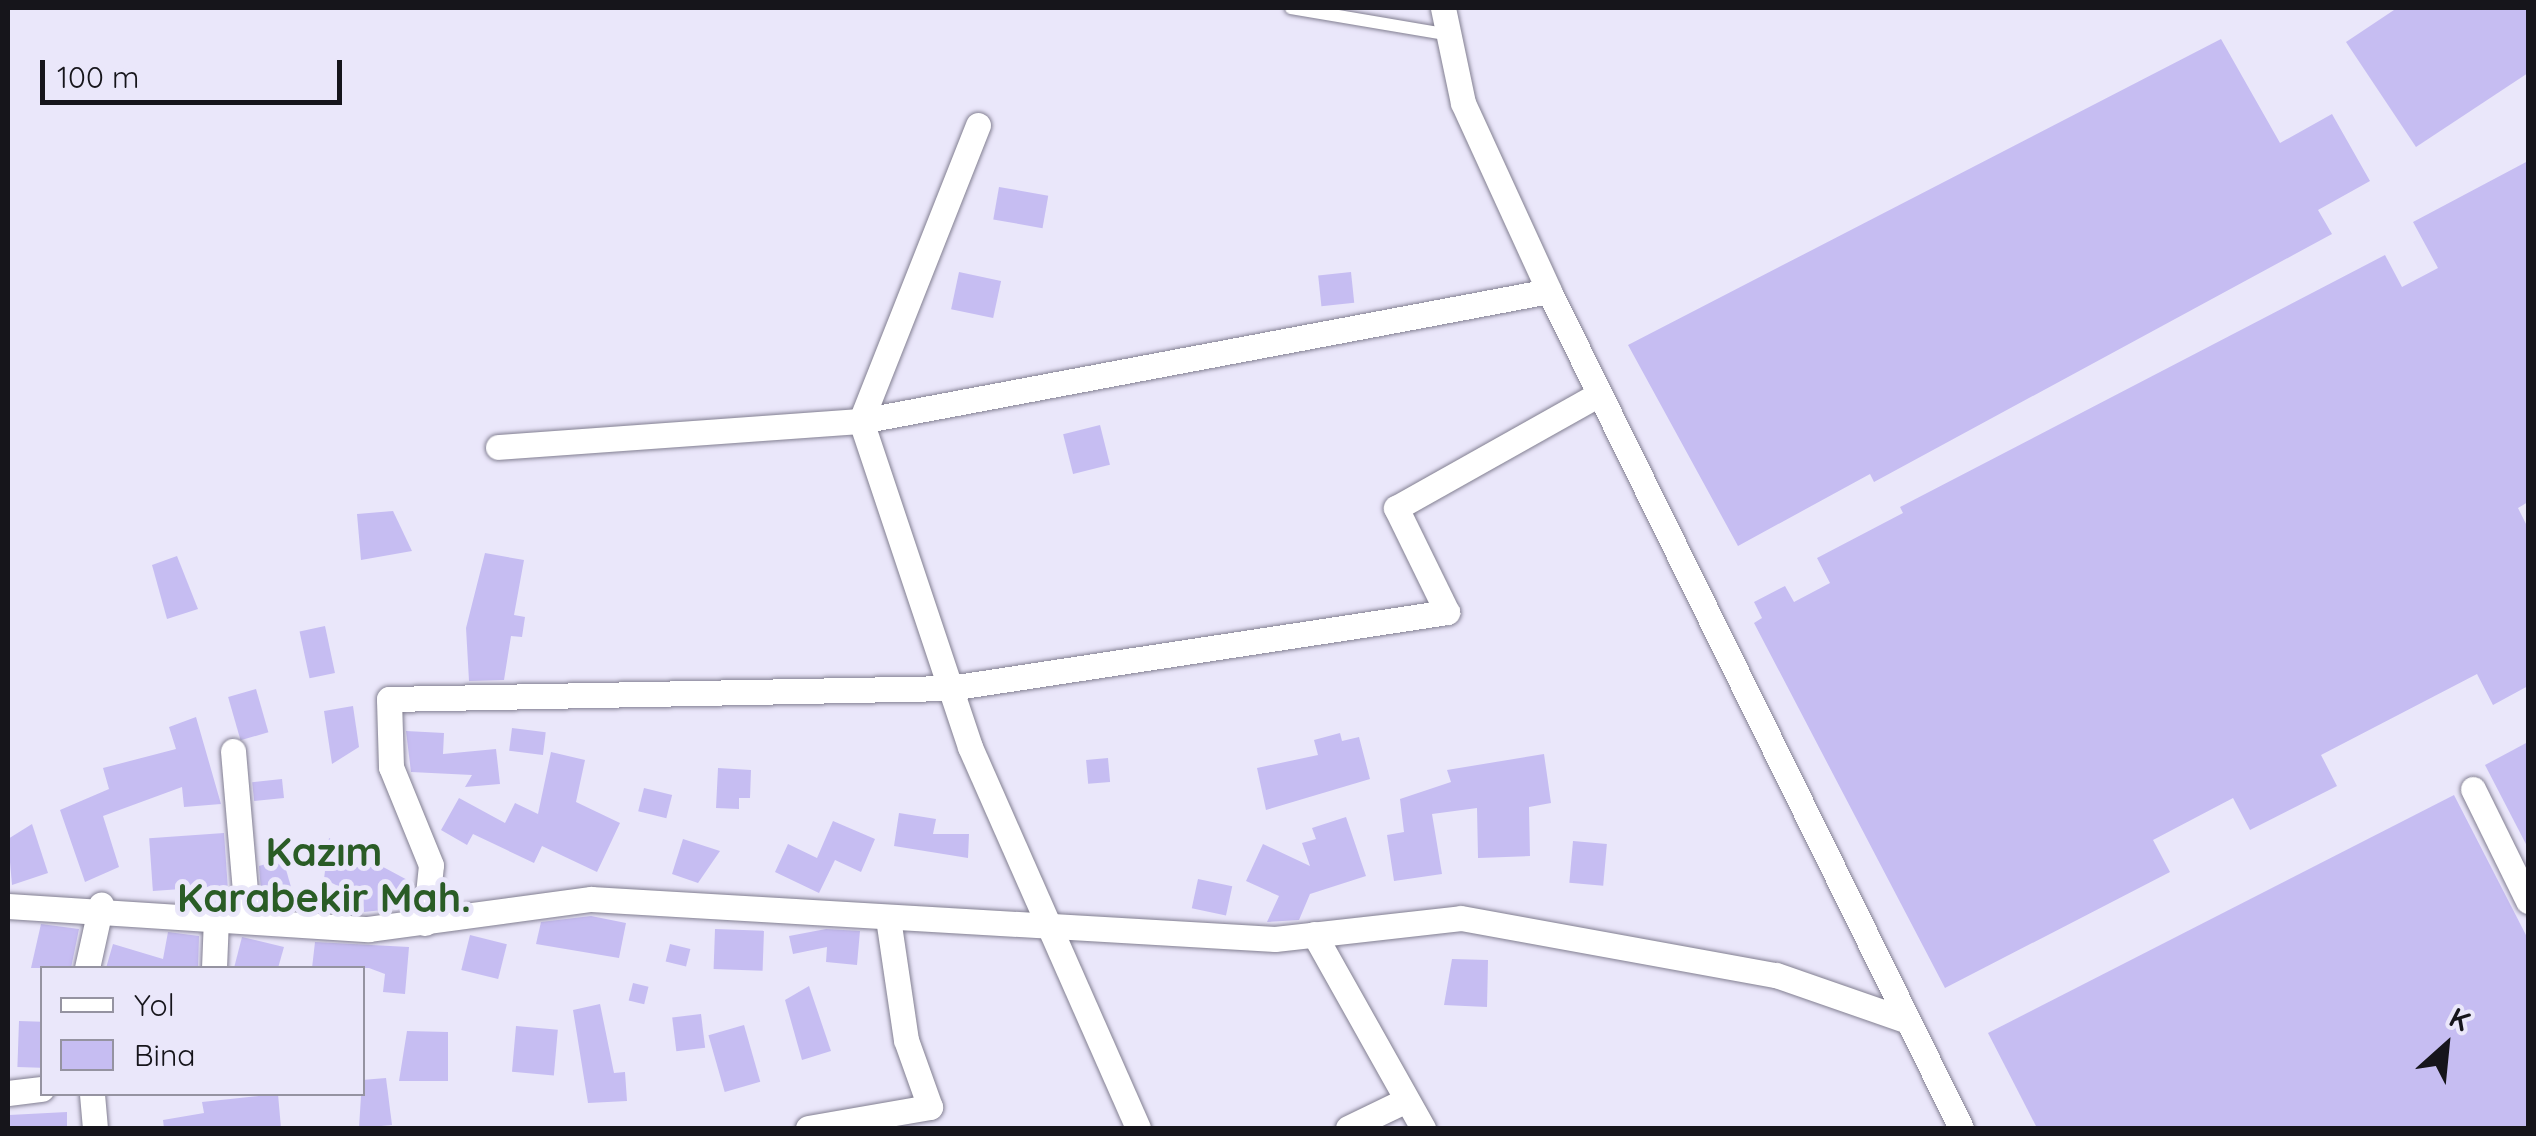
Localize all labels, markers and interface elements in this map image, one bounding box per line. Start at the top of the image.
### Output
scale bar [45,40,348,102]
text: 100 m [57,58,139,96]
district label: Kazım Karabekir Mah. [177,827,471,921]
legend [40,966,365,1096]
text: Yol [134,986,175,1024]
north arrow [2396,996,2496,1096]
text: K [2444,999,2476,1039]
text: Bina [134,1036,195,1074]

